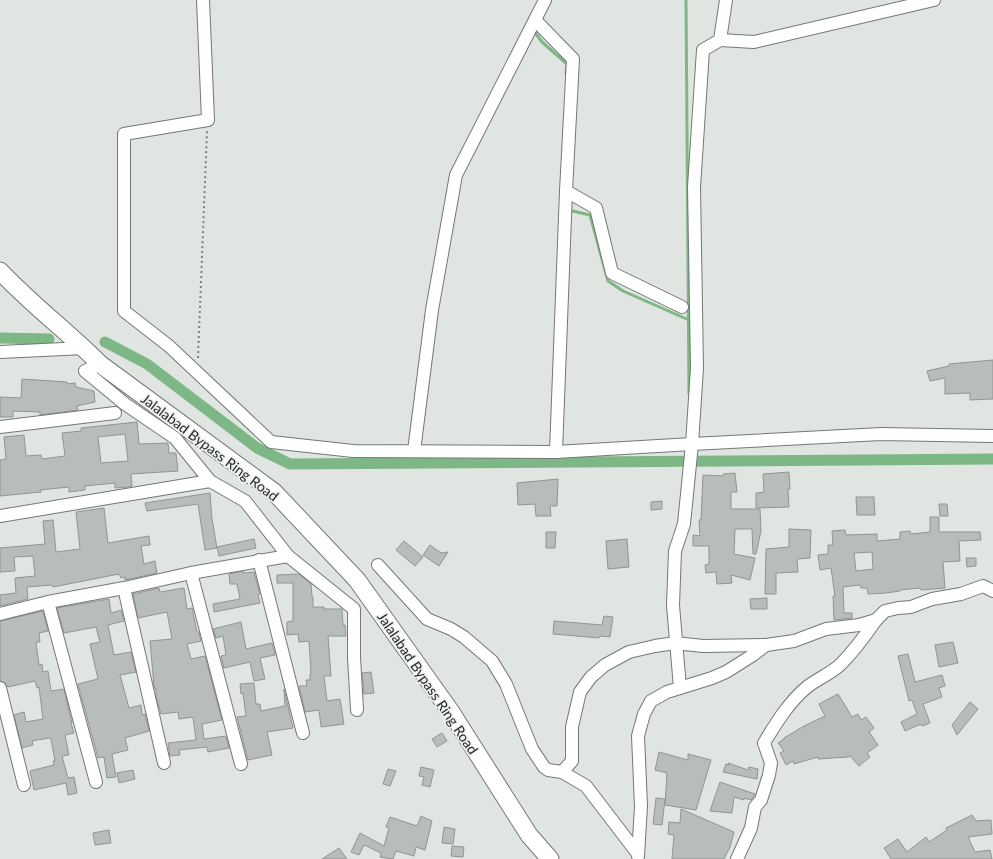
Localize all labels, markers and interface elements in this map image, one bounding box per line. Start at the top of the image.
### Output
street label: Jalalabad Bypass Ring Road [138,390,282,504]
street label: Jalalabad Bypass Ring Road [374,609,482,757]

